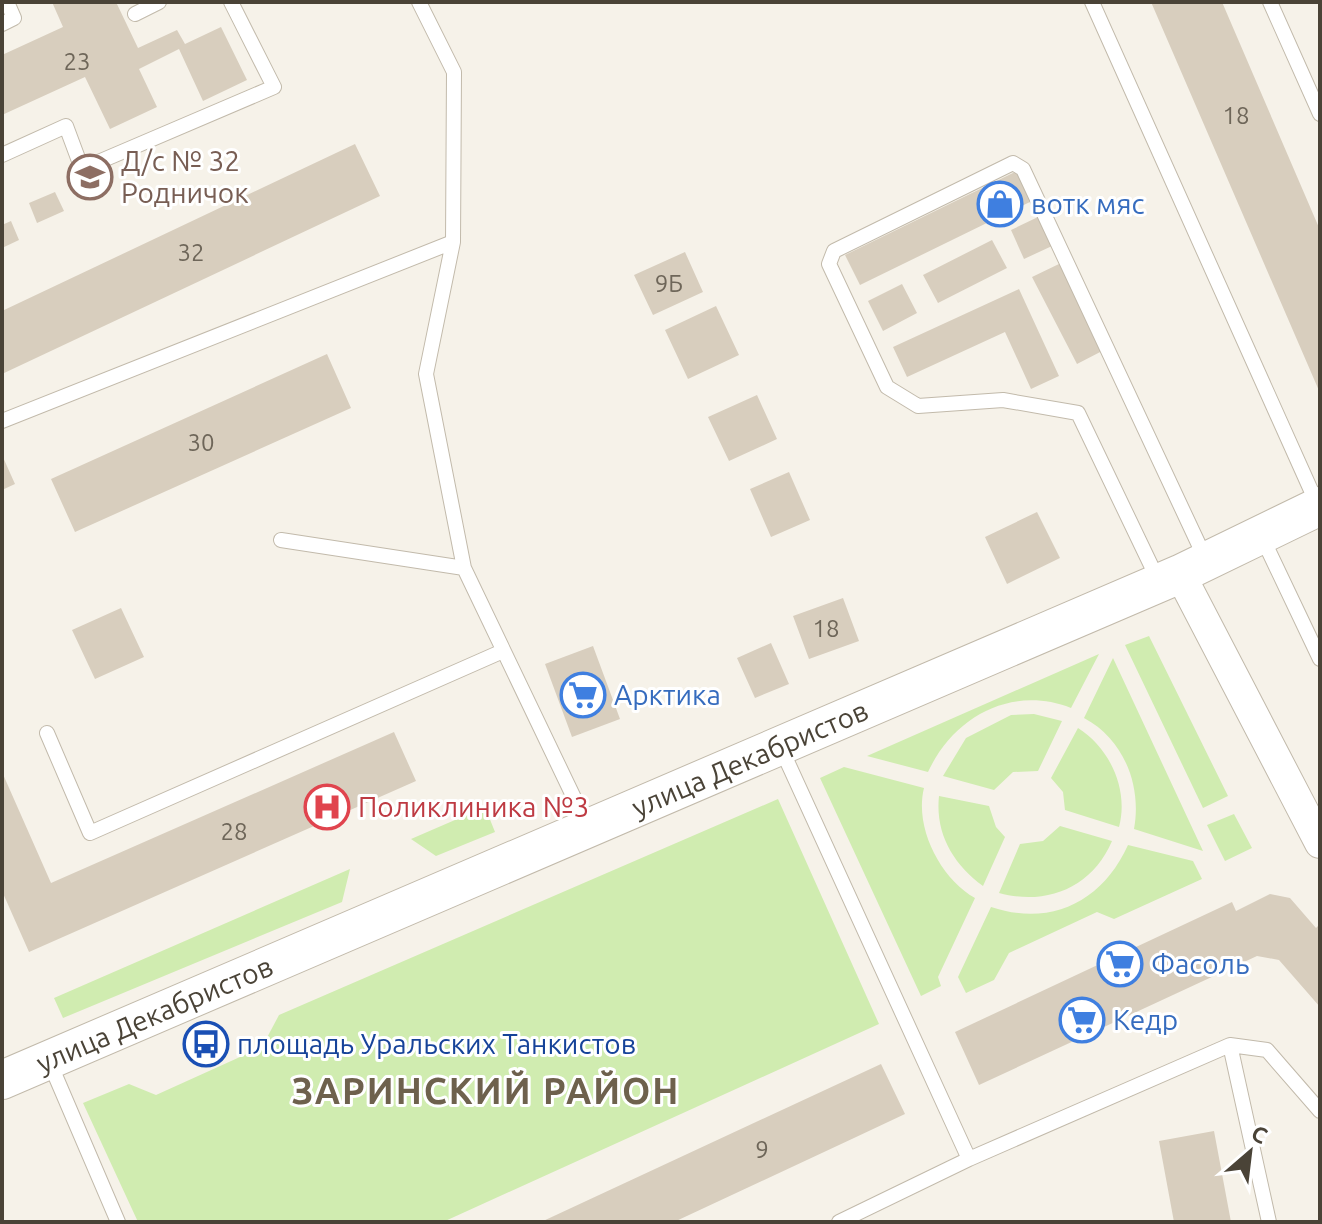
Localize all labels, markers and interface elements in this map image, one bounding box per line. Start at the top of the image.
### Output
house number: 23 [63,48,91,75]
house number: 18 [1222,102,1250,129]
place label: Д/с № 32 Родничок [121,145,249,208]
school or university icon: Д/с № 32 Родничок [66,153,114,201]
shop icon: вотк мяс [976,180,1024,228]
place label: вотк мяс [1031,188,1145,219]
house number: 32 [177,239,205,266]
house number: 9Б [655,270,683,297]
house number: 30 [187,429,215,456]
house number: 18 [812,615,840,642]
supermarket icon: Арктика [559,671,607,719]
place label: Арктика [614,679,721,710]
street label: улица Декабристов [627,694,873,823]
hospital icon: Поликлиника №3 [303,783,351,831]
place label: Поликлиника №3 [358,791,589,822]
house number: 28 [220,818,248,845]
supermarket icon: Фасоль [1096,940,1144,988]
place label: Фасоль [1151,948,1249,979]
street label: улица Декабристов [32,950,277,1078]
supermarket icon: Кедр [1058,996,1106,1044]
place label: Кедр [1113,1004,1178,1035]
bus stop icon: площадь Уральских Танкистов [182,1020,230,1068]
place label: площадь Уральских Танкистов [237,1028,636,1059]
district label: ЗАРИНСКИЙ РАЙОН [292,1070,680,1111]
north arrow [1210,1112,1290,1192]
text: С [1248,1120,1272,1148]
house number: 9 [755,1136,769,1163]

